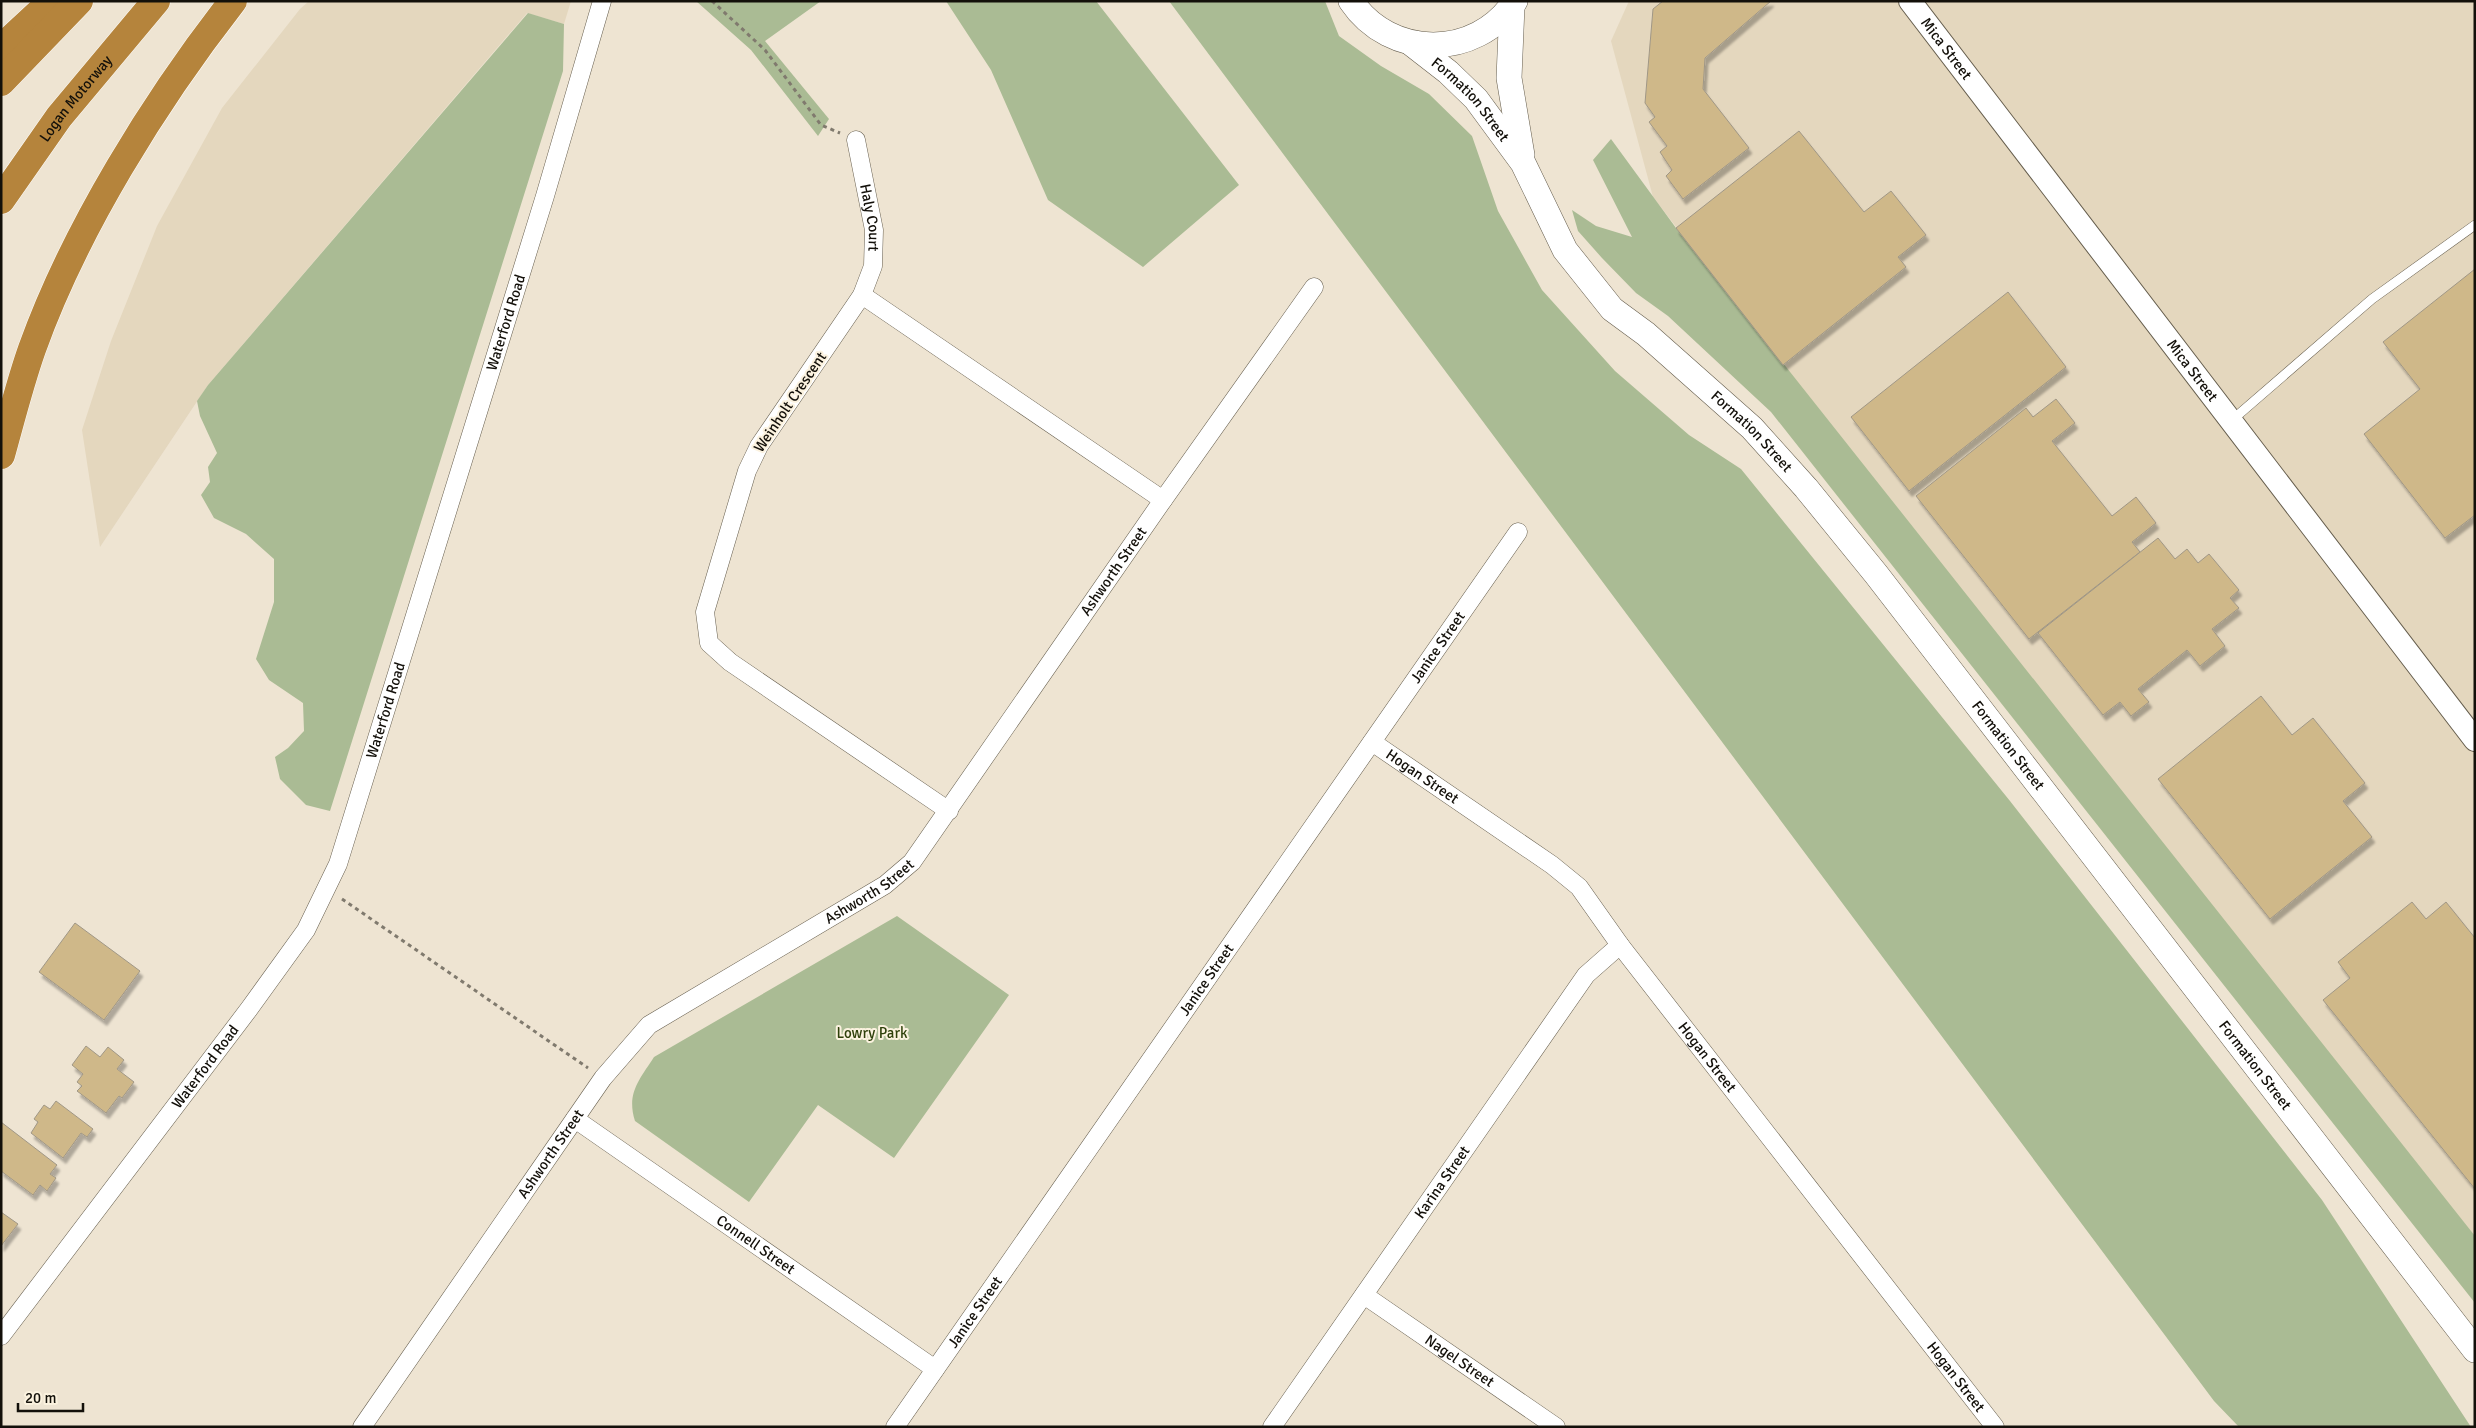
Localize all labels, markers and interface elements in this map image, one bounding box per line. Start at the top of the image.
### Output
street label: Mica Street [1917,14,1976,83]
street label: Logan Motorway [35,52,116,145]
street label: Formation Street [1428,53,1513,145]
street label: Haly Court [856,182,883,252]
street label: Waterford Road [482,272,529,373]
street label: Mica Street [2163,336,2222,405]
street label: Weinholt Crescent [750,349,830,455]
street label: Formation Street [1707,387,1796,476]
street label: Ashworth Street [1077,523,1151,619]
street label: Janice Street [1407,608,1469,687]
street label: Waterford Road [362,660,409,761]
street label: Formation Street [1968,697,2048,794]
street label: Hogan Street [1383,745,1462,808]
street label: Ashworth Street [821,855,918,928]
street label: Janice Street [1175,940,1238,1019]
street label: Formation Street [2215,1017,2295,1114]
street label: Hogan Street [1674,1018,1740,1096]
street label: Waterford Road [168,1021,243,1112]
park label: Lowry Park [837,1024,908,1042]
street label: Ashworth Street [514,1106,588,1202]
street label: Karina Street [1410,1142,1474,1222]
street label: Connell Street [713,1211,799,1278]
street label: Janice Street [944,1273,1006,1351]
street label: Nagel Street [1422,1331,1498,1391]
street label: Hogan Street [1923,1338,1989,1416]
scale bar [18,1380,82,1412]
text: 20 m [25,1389,56,1407]

